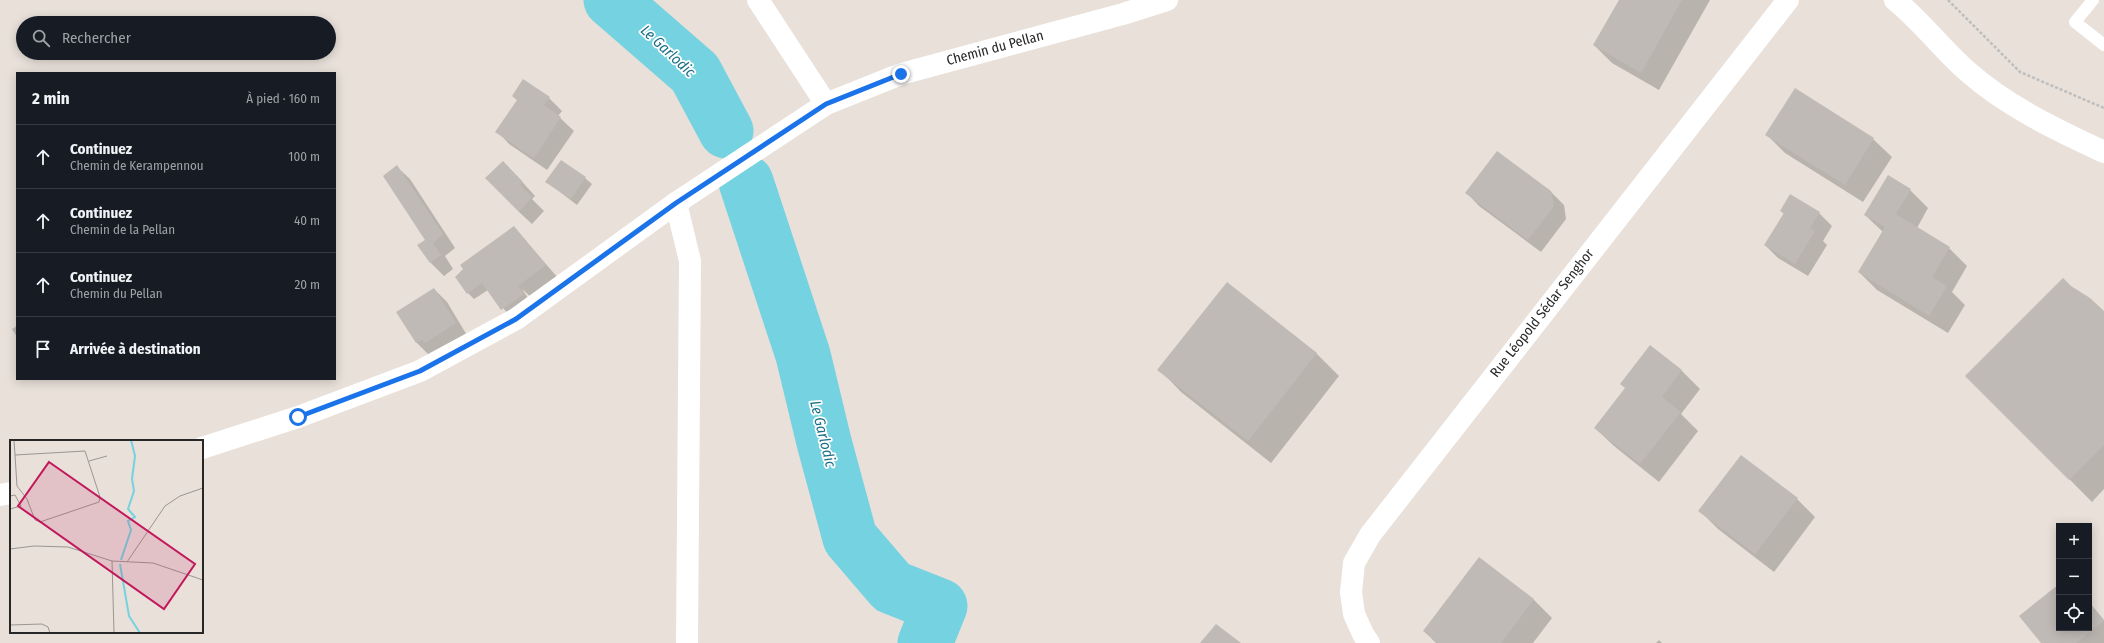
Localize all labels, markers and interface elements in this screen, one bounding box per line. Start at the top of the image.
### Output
search box [16,16,336,60]
water label: Le Garlodic [637,21,700,81]
icon: search [30,27,52,49]
street label: Chemin du Pellan [945,27,1045,69]
text: Rechercher [62,29,131,47]
route end [892,65,910,83]
text: 2 min [32,88,70,109]
text: À pied · 160 m [246,91,320,106]
text: Continuez [70,140,132,158]
icon: ahead [32,146,54,168]
text: 100 m [288,149,320,164]
text: Chemin de Kerampennou [70,158,204,173]
text: Continuez [70,204,132,222]
icon: ahead [32,210,54,232]
text: 40 m [294,213,320,228]
text: Chemin de la Pellan [70,222,175,237]
street label: Rue Léopold Sédar Senghor [1487,245,1598,381]
text: Continuez [70,268,132,286]
icon: ahead [32,274,54,296]
text: 20 m [294,277,320,292]
text: Chemin du Pellan [70,286,163,301]
icon: arrive [32,338,54,360]
text: Arrivée à destination [70,340,201,358]
water label: Le Garlodic [806,399,840,470]
route start [289,408,307,426]
inset map [10,440,203,633]
map controls [2056,523,2092,631]
button: + [2056,523,2092,559]
button: − [2056,559,2092,595]
button: locate [2056,595,2092,631]

